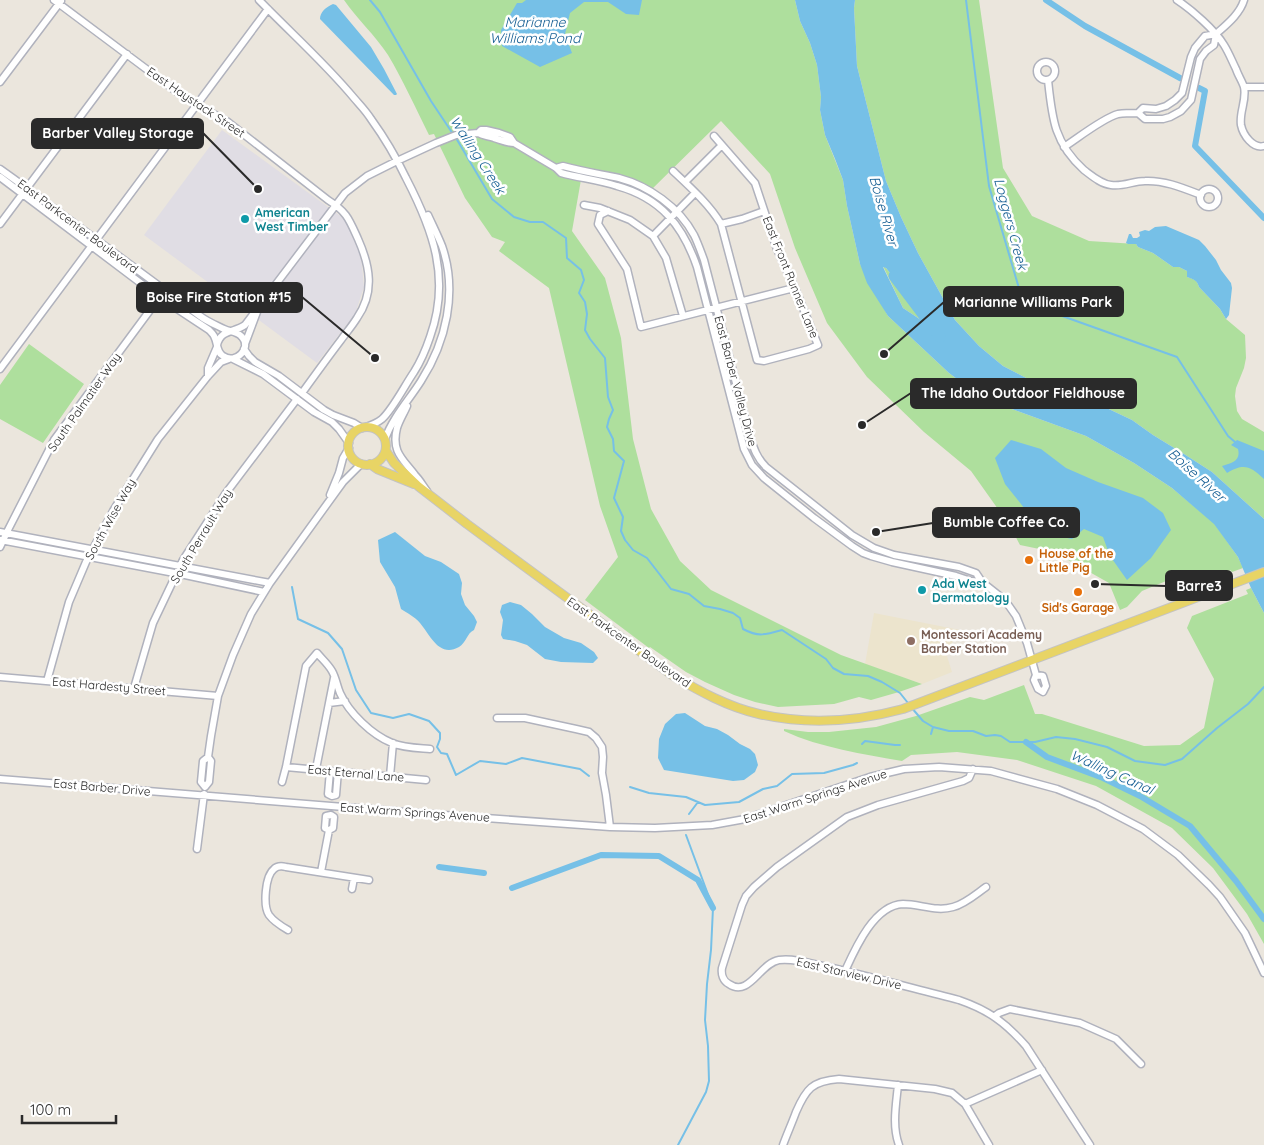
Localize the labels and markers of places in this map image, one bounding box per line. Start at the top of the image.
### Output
callout: Barber Valley Storage [32,119,203,148]
place label: American West Timber [255,205,329,234]
marker: American West Timber [239,213,251,225]
callout: Boise Fire Station #15 [137,283,302,312]
callout: Marianne Williams Park [944,287,1123,316]
callout: The Idaho Outdoor Fieldhouse [911,379,1136,408]
callout: Bumble Coffee Co. [933,508,1079,537]
place label: House of the Little Pig [1039,546,1114,575]
marker: House of the Little Pig [1023,554,1035,566]
callout: Barre3 [1166,571,1232,600]
place label: Ada West Dermatology [932,576,1009,605]
marker: Ada West Dermatology [916,584,928,596]
marker: Sid's Garage [1072,586,1084,598]
place label: Sid's Garage [1042,600,1114,615]
place label: Montessori Academy Barber Station [921,627,1042,656]
marker: Montessori Academy Barber Station [905,635,917,647]

